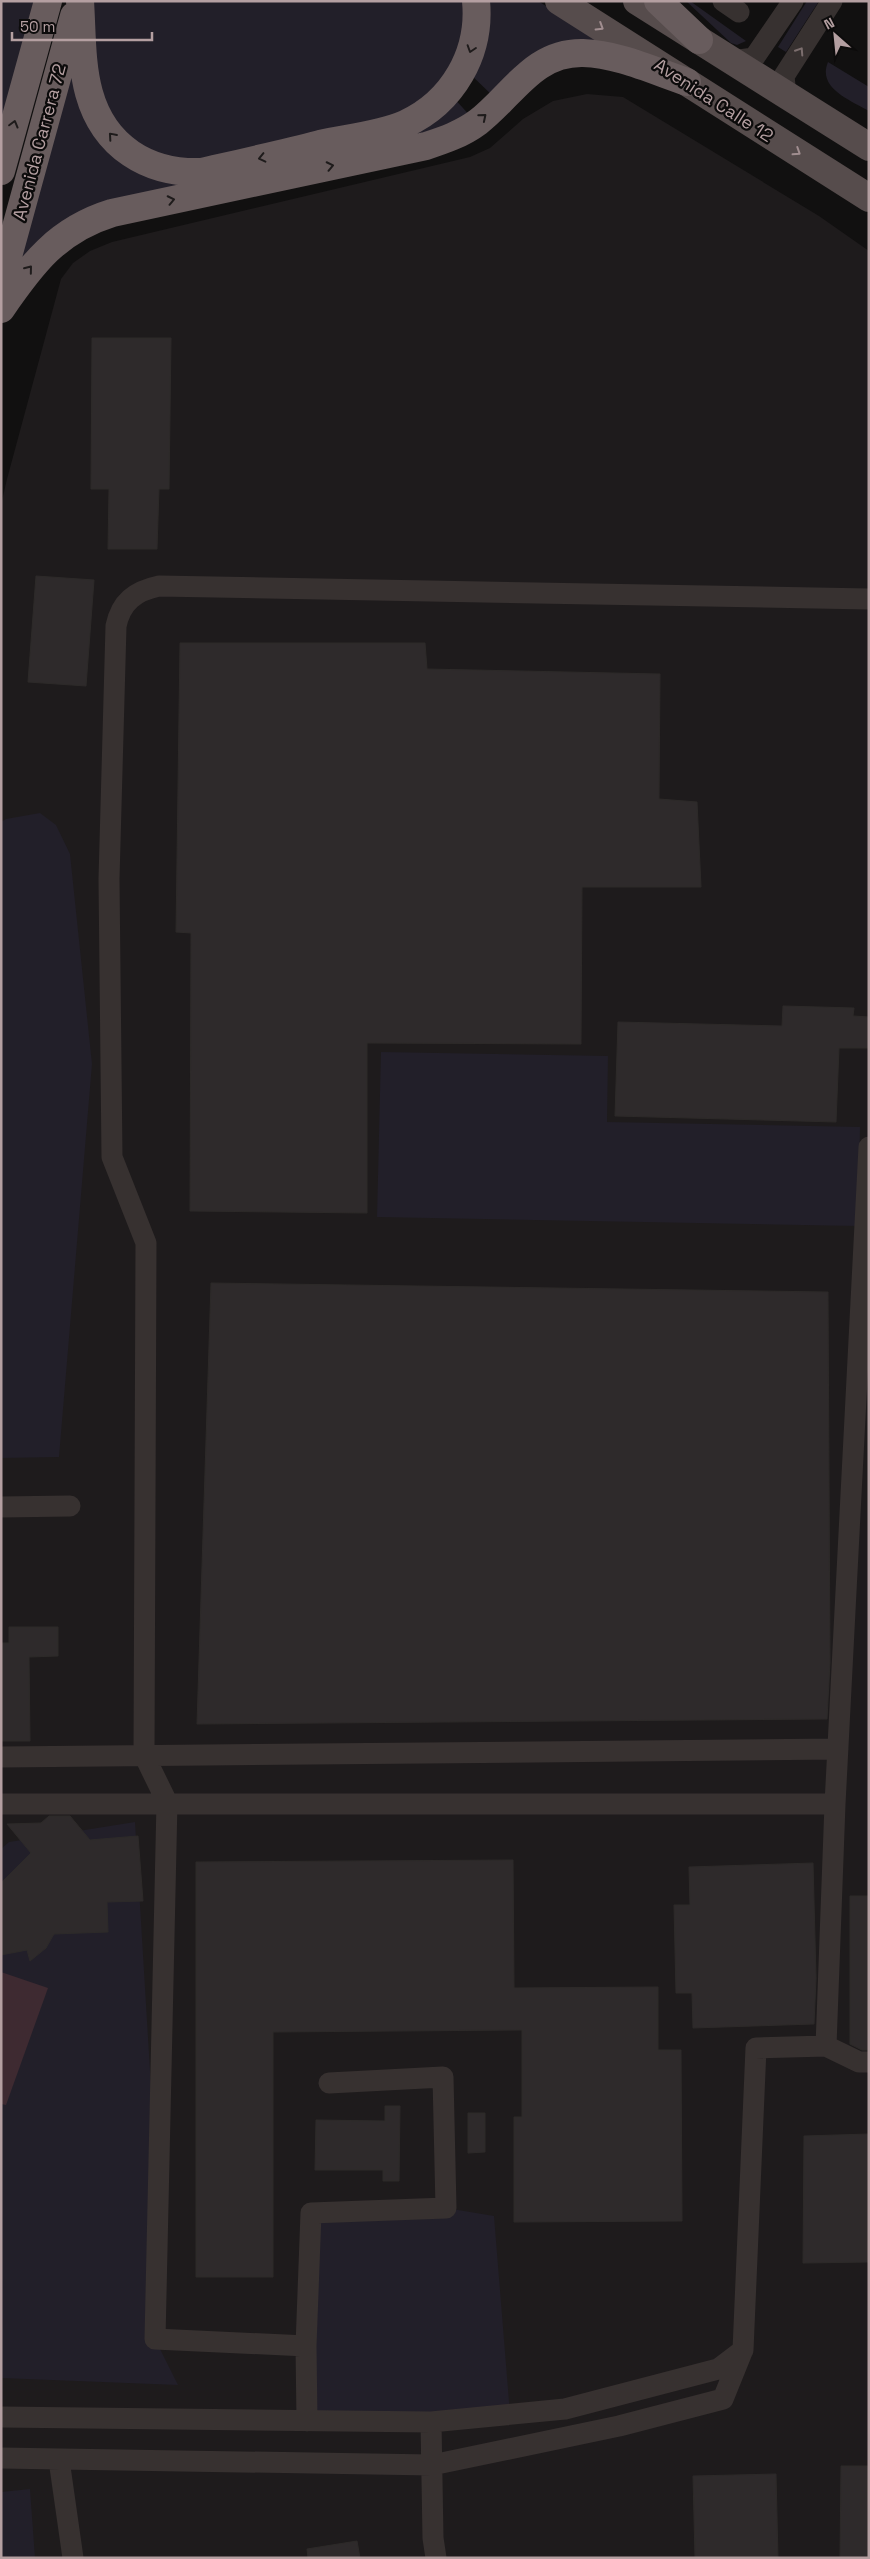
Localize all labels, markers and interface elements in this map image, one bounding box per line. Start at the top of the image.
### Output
scale bar [12,10,152,42]
north arrow [810,10,860,60]
text: N [821,13,837,34]
text: 50 m [20,17,55,36]
one-way arrow [595,21,604,31]
one-way arrow [467,44,477,53]
one-way arrow [793,47,803,56]
street label: Avenida Calle 12 [650,53,778,147]
street label: Avenida Carrera 72 [7,61,71,223]
one-way arrow [477,115,486,123]
one-way arrow [8,120,19,128]
one-way arrow [109,133,118,142]
one-way arrow [791,146,800,155]
one-way arrow [258,152,267,163]
one-way arrow [326,161,334,172]
one-way arrow [167,195,175,206]
one-way arrow [24,266,32,275]

